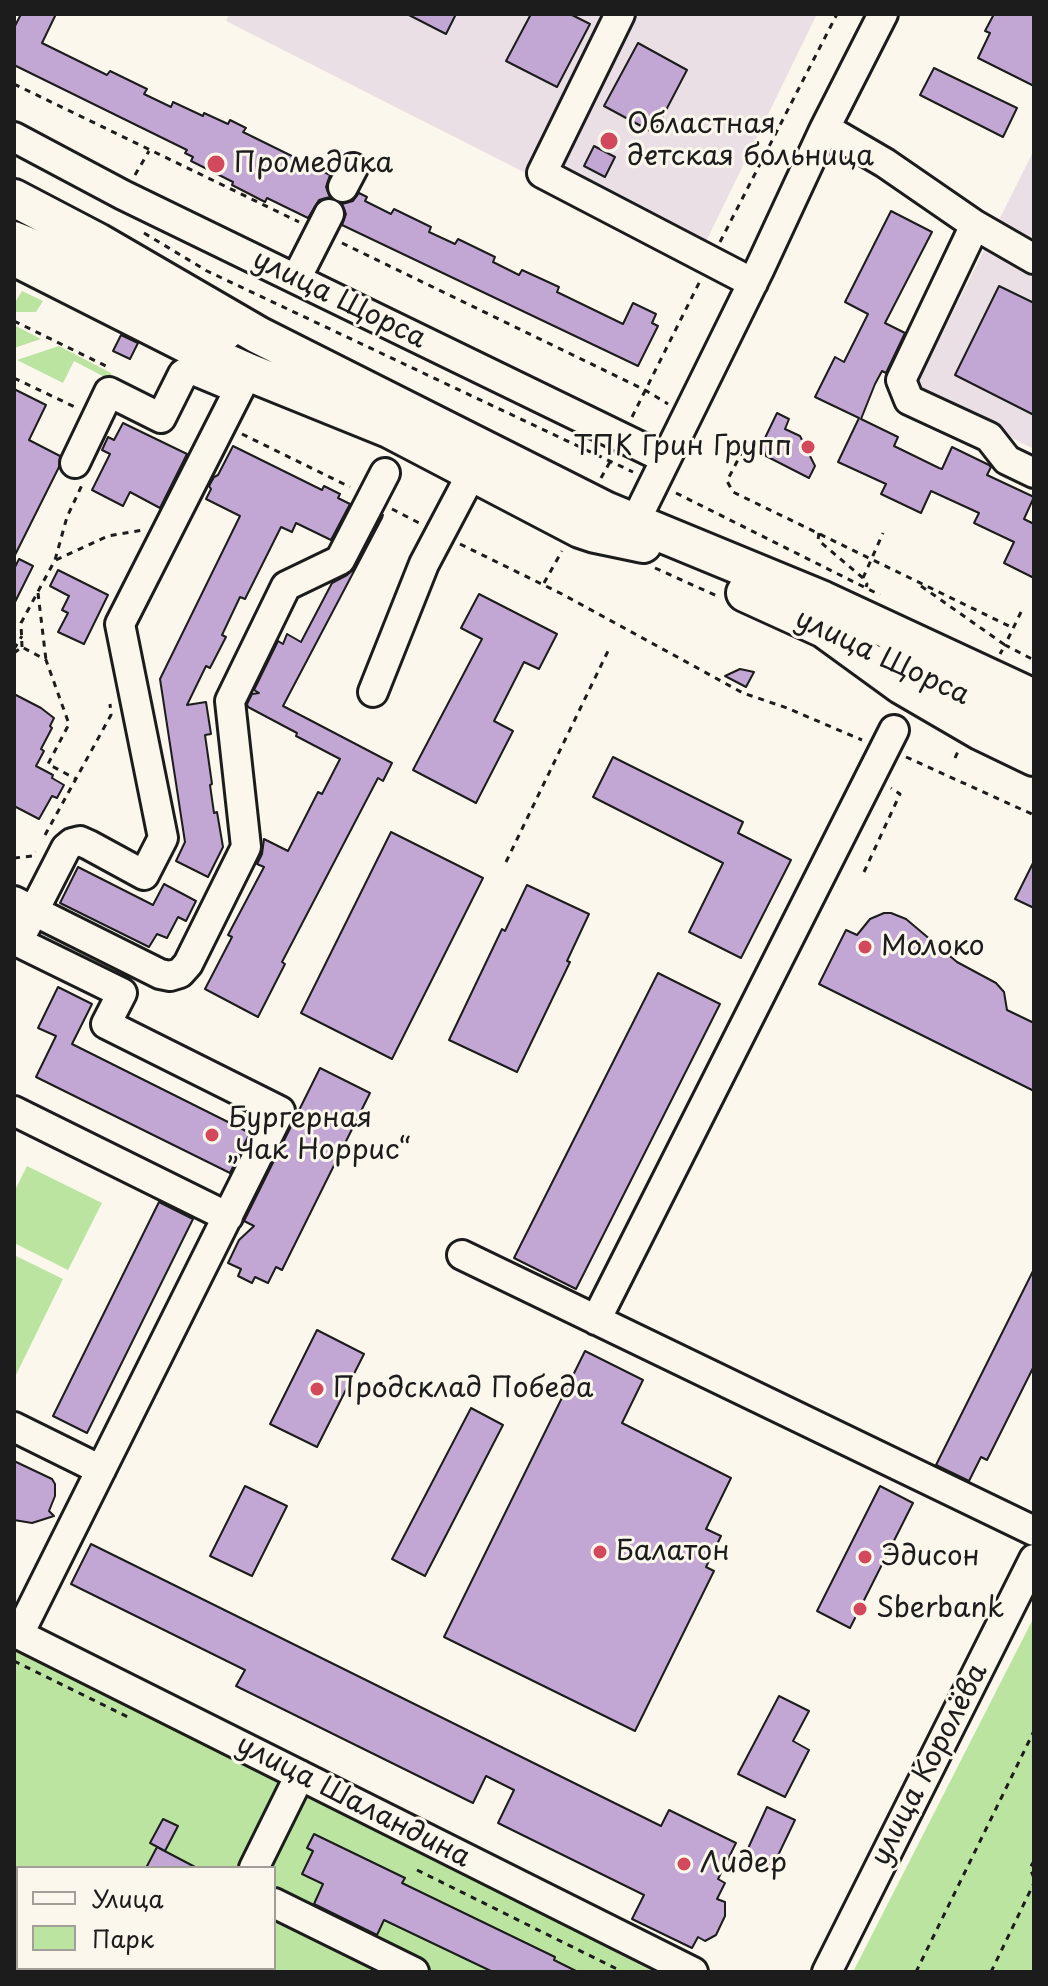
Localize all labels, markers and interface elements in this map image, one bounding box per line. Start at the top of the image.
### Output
place label: Областная детская больница [627,108,874,174]
marker: Областная детская больница [598,130,620,152]
place label: Промедика [234,147,393,181]
marker: Промедика [205,153,227,175]
street label: улица Щорса [247,244,431,356]
place label: ТПК Грин Групп [573,430,792,464]
marker: ТПК Грин Групп [799,438,817,456]
street label: улица Щорса [789,603,975,713]
place label: Молоко [881,930,985,964]
marker: Молоко [856,938,874,956]
place label: Бургерная „Чак Норрис“ [228,1102,410,1168]
marker: Бургерная „Чак Норрис“ [203,1126,221,1144]
place label: Продсклад Победа [333,1372,593,1406]
marker: Продсклад Победа [308,1380,326,1398]
place label: Балатон [616,1535,730,1569]
place label: Эдисон [881,1540,979,1574]
marker: Балатон [591,1543,609,1561]
marker: Эдисон [856,1548,874,1566]
place label: Sberbank [876,1592,1004,1626]
marker: Sberbank [851,1600,869,1618]
street label: улица Королёва [865,1658,995,1872]
street label: улица Шаландина [230,1728,476,1876]
place label: Лидер [700,1847,787,1881]
marker: Лидер [675,1855,693,1873]
legend [16,1866,276,1970]
text: Улица [92,1880,164,1916]
text: Парк [92,1920,154,1956]

